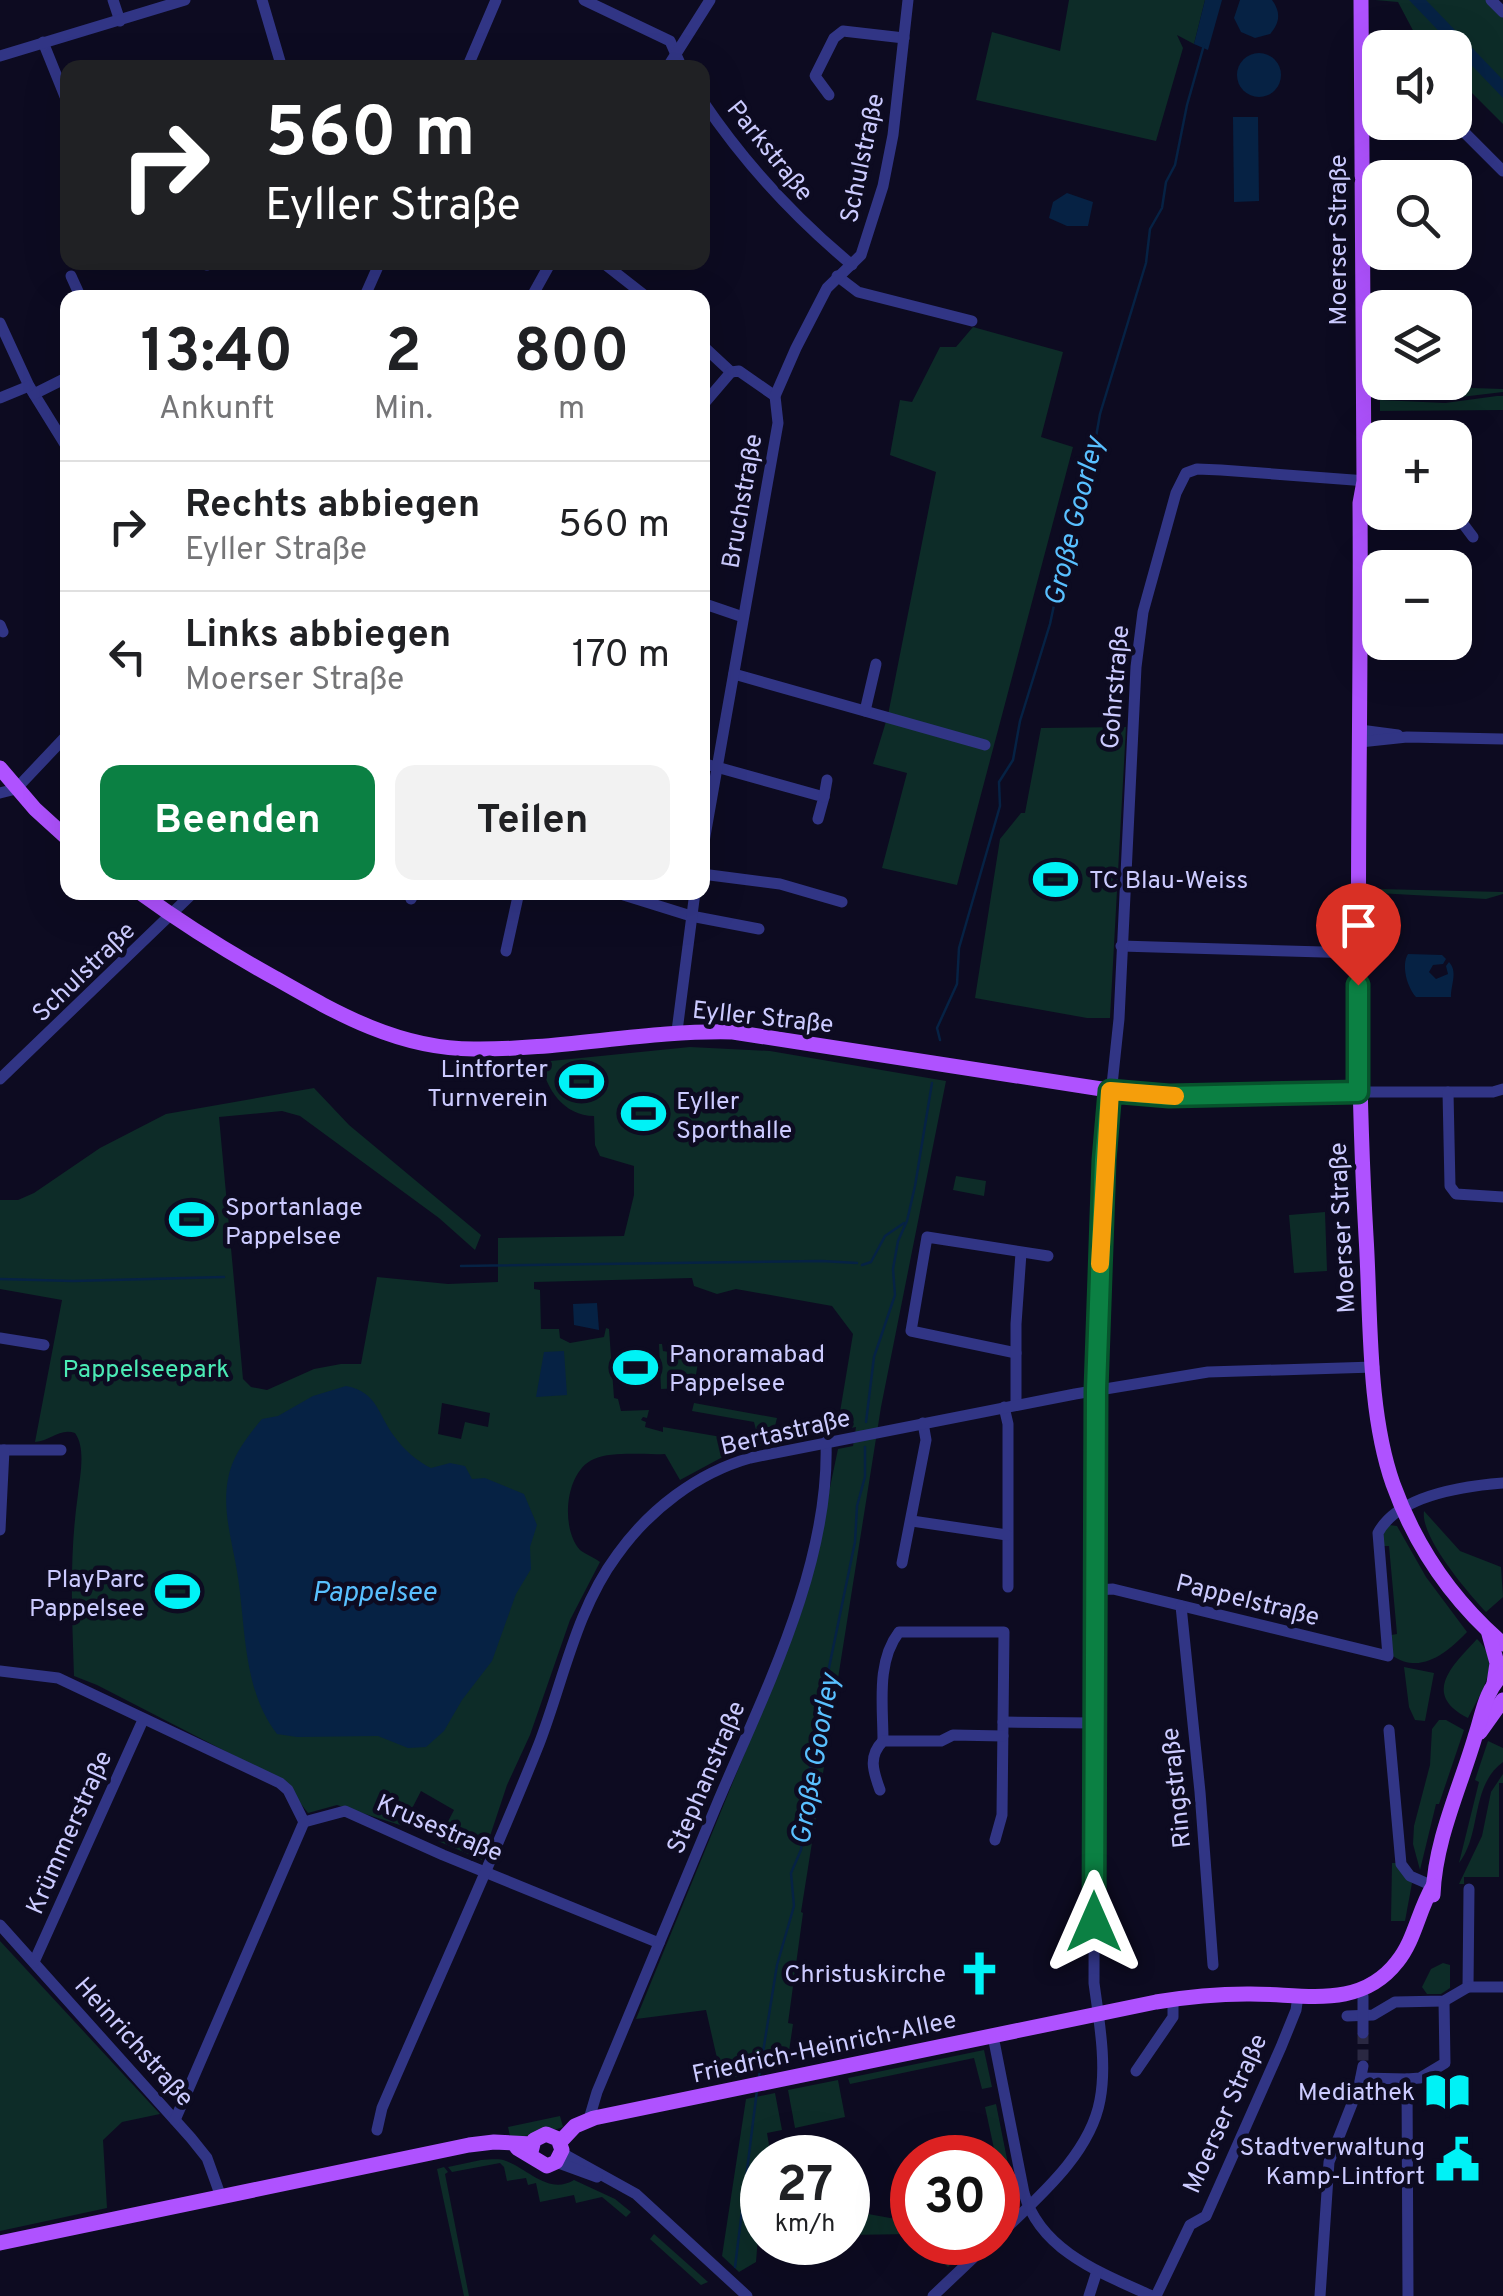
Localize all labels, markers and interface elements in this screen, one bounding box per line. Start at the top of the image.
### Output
map controls [1362,30,1472,660]
button: sound [1362,30,1472,140]
street label: Schulstraße [835,91,893,226]
text: 560 m [265,92,476,181]
street label: Parkstraße [718,95,819,209]
icon: right [100,100,230,230]
street label: Moerser Straße [1324,154,1356,326]
button: search [1362,160,1472,270]
text: Eyller Straße [265,179,521,236]
button: layers [1362,290,1472,400]
text: 13:40 [141,317,293,393]
text: 2 [385,317,422,393]
text: 800 [514,317,629,393]
text: Ankunft [159,390,275,430]
text: Min. [374,390,433,430]
text: m [558,390,585,430]
button: + [1362,420,1472,530]
street label: Bruchstraße [716,432,772,571]
water label: Große Goorley [1038,432,1115,610]
text: Rechts abbiegen [185,482,480,531]
icon: right [100,499,155,554]
text: 560 m [558,502,670,551]
text: Eyller Straße [185,531,367,571]
button: − [1362,550,1472,660]
text: Links abbiegen [185,612,451,661]
street label: Gohrstraße [1096,624,1138,751]
icon: left [100,629,155,684]
text: 170 m [572,632,670,681]
text: Moerser Straße [185,661,404,701]
button: Beenden [100,765,375,880]
button: Teilen [395,765,670,880]
sports icon: TC Blau-Weiss [1032,855,1080,903]
place label: TC Blau-Weiss [1089,866,1248,898]
pin [1316,883,1401,986]
icon: arrive [1331,898,1386,953]
street label: Schulstraße [27,916,143,1030]
street label: Eyller Straße [690,996,835,1042]
place label: Lintforter Turnverein [427,1055,548,1116]
sports icon: Lintforter Turnverein [557,1058,605,1106]
place label: Eyller Sporthalle [676,1087,792,1148]
sports icon: Eyller Sporthalle [619,1090,667,1138]
street label: Moerser Straße [1324,1141,1364,1314]
place label: Sportanlage Pappelsee [225,1193,363,1254]
sports icon: Sportanlage Pappelsee [168,1196,216,1244]
place label: Panoramabad Pappelsee [669,1340,825,1401]
sports icon: Panoramabad Pappelsee [612,1343,660,1391]
park label: Pappelseepark [62,1355,230,1387]
street label: Bertastraße [718,1403,854,1464]
place label: PlayParc Pappelsee [29,1565,145,1626]
sports icon: PlayParc Pappelsee [154,1568,202,1616]
street label: Pappelstraße [1172,1569,1322,1635]
water label: Pappelsee [312,1576,437,1612]
water label: Große Goorley [784,1670,850,1848]
street label: Stephanstraße [661,1697,754,1859]
street label: Ringstraße [1156,1726,1200,1850]
street label: Krümmerstraße [20,1746,121,1920]
street label: Krusestraße [371,1789,507,1871]
position arrow [1042,1870,1146,1974]
church icon: Christuskirche [955,1949,1003,1997]
place label: Christuskirche [784,1960,946,1992]
street label: Heinrichstraße [66,1971,199,2115]
street label: Friedrich-Heinrich-Allee [689,2005,960,2093]
street label: Moerser Straße [1177,2029,1276,2199]
library icon: Mediathek [1424,2067,1472,2115]
place label: Mediathek [1298,2078,1415,2110]
place label: Stadtverwaltung Kamp-Lintfort [1239,2133,1425,2194]
speed limit sign: 30 [890,2135,1020,2265]
public building icon: Stadtverwaltung Kamp-Lintfort [1434,2136,1482,2184]
text: 27 [777,2156,833,2219]
text: km/h [775,2209,835,2241]

